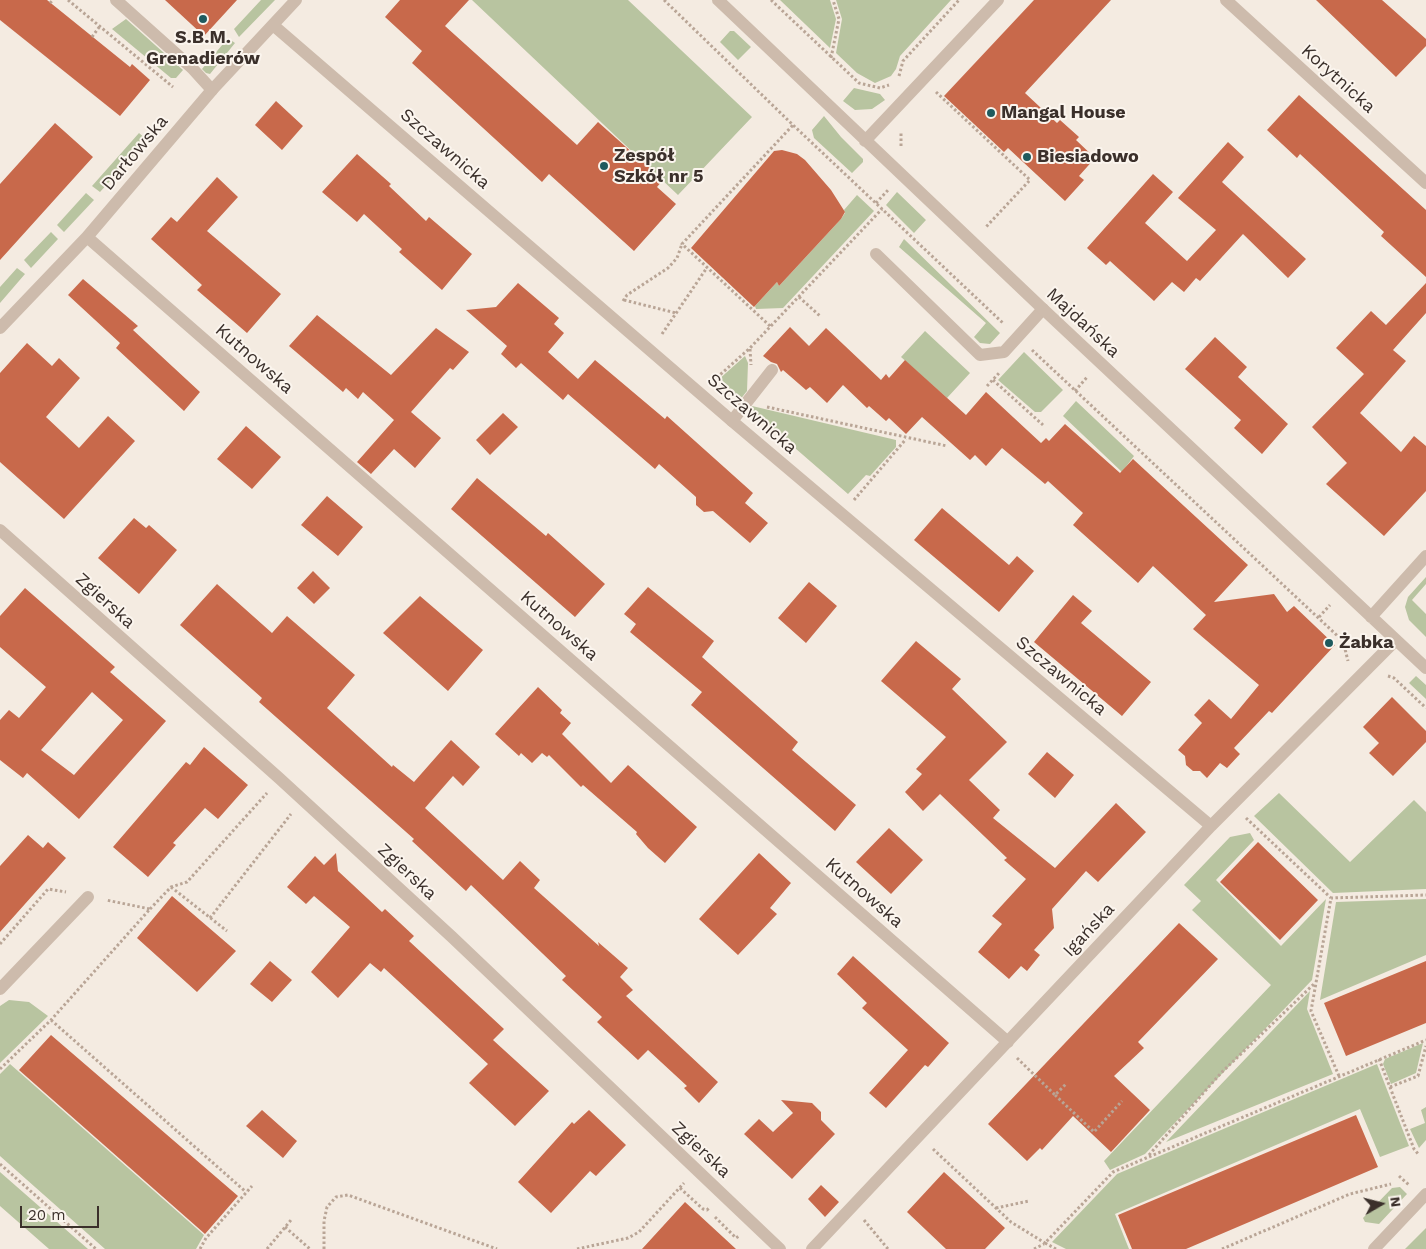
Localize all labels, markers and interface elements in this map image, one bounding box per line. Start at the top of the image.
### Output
marker: S.B.M. Grenadierów [197,13,209,25]
place label: S.B.M. Grenadierów [146,27,260,70]
street label: Korytnicka [1296,40,1380,118]
place label: Mangal House [1001,102,1126,124]
street label: Szczawnicka [396,104,494,194]
marker: Mangal House [985,107,997,119]
street label: Darłowska [97,111,173,195]
place label: Zespół Szkół nr 5 [614,145,703,188]
place label: Biesiadowo [1037,146,1139,168]
marker: Biesiadowo [1021,151,1033,163]
marker: Zespół Szkół nr 5 [598,160,610,172]
street label: Majdańska [1042,284,1124,362]
street label: Kutnowska [211,319,297,399]
street label: Szczawnicka [703,369,801,459]
street label: Zgierska [71,569,139,633]
street label: Kutnowska [516,586,602,666]
street label: Szczawnicka [1011,632,1111,720]
place label: Żabka [1339,632,1394,654]
marker: Żabka [1323,637,1335,649]
street label: Zgierska [373,839,441,905]
street label: Kutnowska [821,853,907,933]
street label: Igańska [1059,899,1119,961]
street label: Zgierska [667,1117,735,1183]
north arrow [1356,1179,1406,1229]
scale bar [22,1196,101,1228]
text: N [1387,1196,1404,1208]
text: 20 m [28,1206,66,1224]

